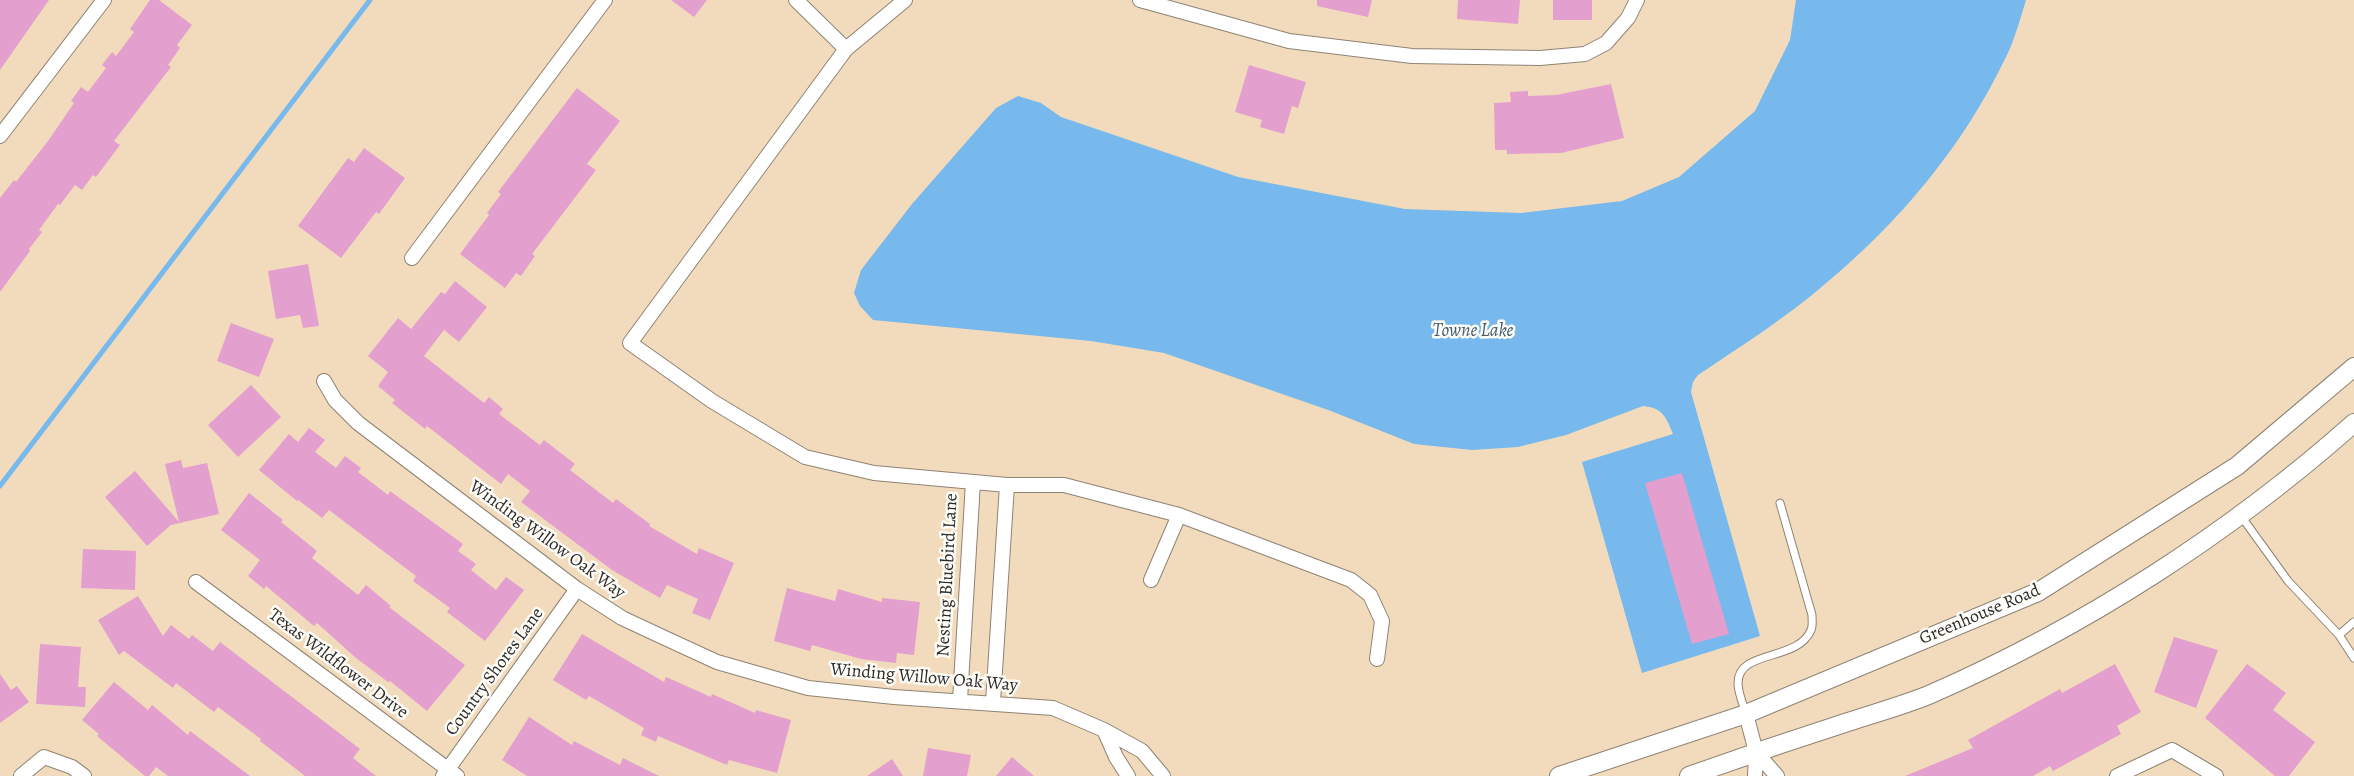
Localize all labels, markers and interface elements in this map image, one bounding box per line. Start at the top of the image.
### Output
water label: Towne Lake [1433,320,1513,342]
street label: Winding Willow Oak Way [465,476,629,604]
street label: Nesting Bluebird Lane [933,493,963,657]
street label: Greenhouse Road [1916,580,2044,650]
street label: Texas Wildflower Drive [264,604,412,724]
street label: Country Shores Lane [441,604,549,740]
street label: Winding Willow Oak Way [830,659,1018,697]

